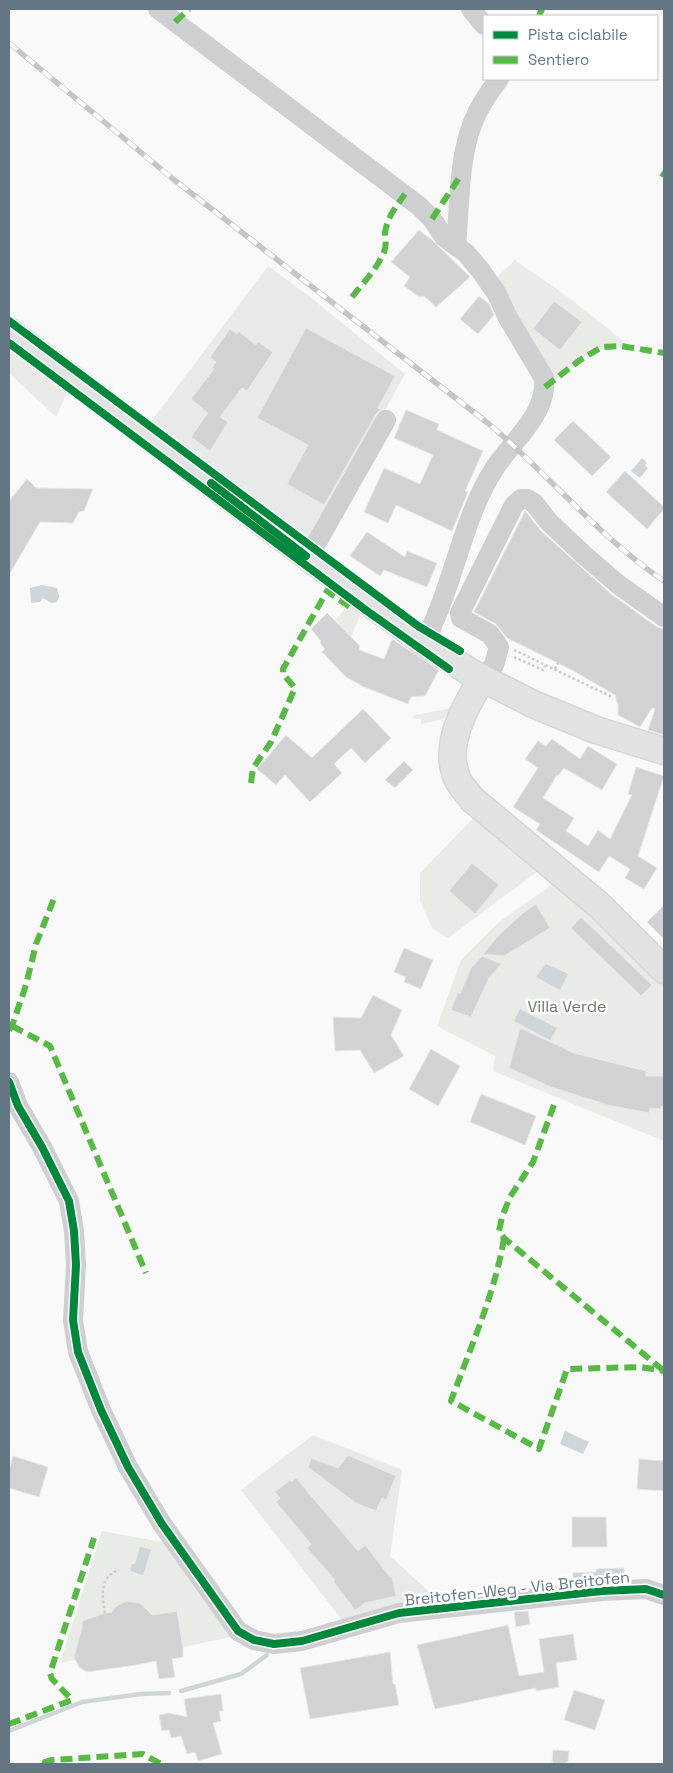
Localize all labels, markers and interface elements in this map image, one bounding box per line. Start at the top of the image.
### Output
legend [483,15,658,80]
text: Pista ciclabile [528,25,628,44]
text: Sentiero [528,50,589,69]
park label: Villa Verde [527,996,607,1017]
street label: Breitofen-Weg - Via Breitofen [403,1566,631,1611]

